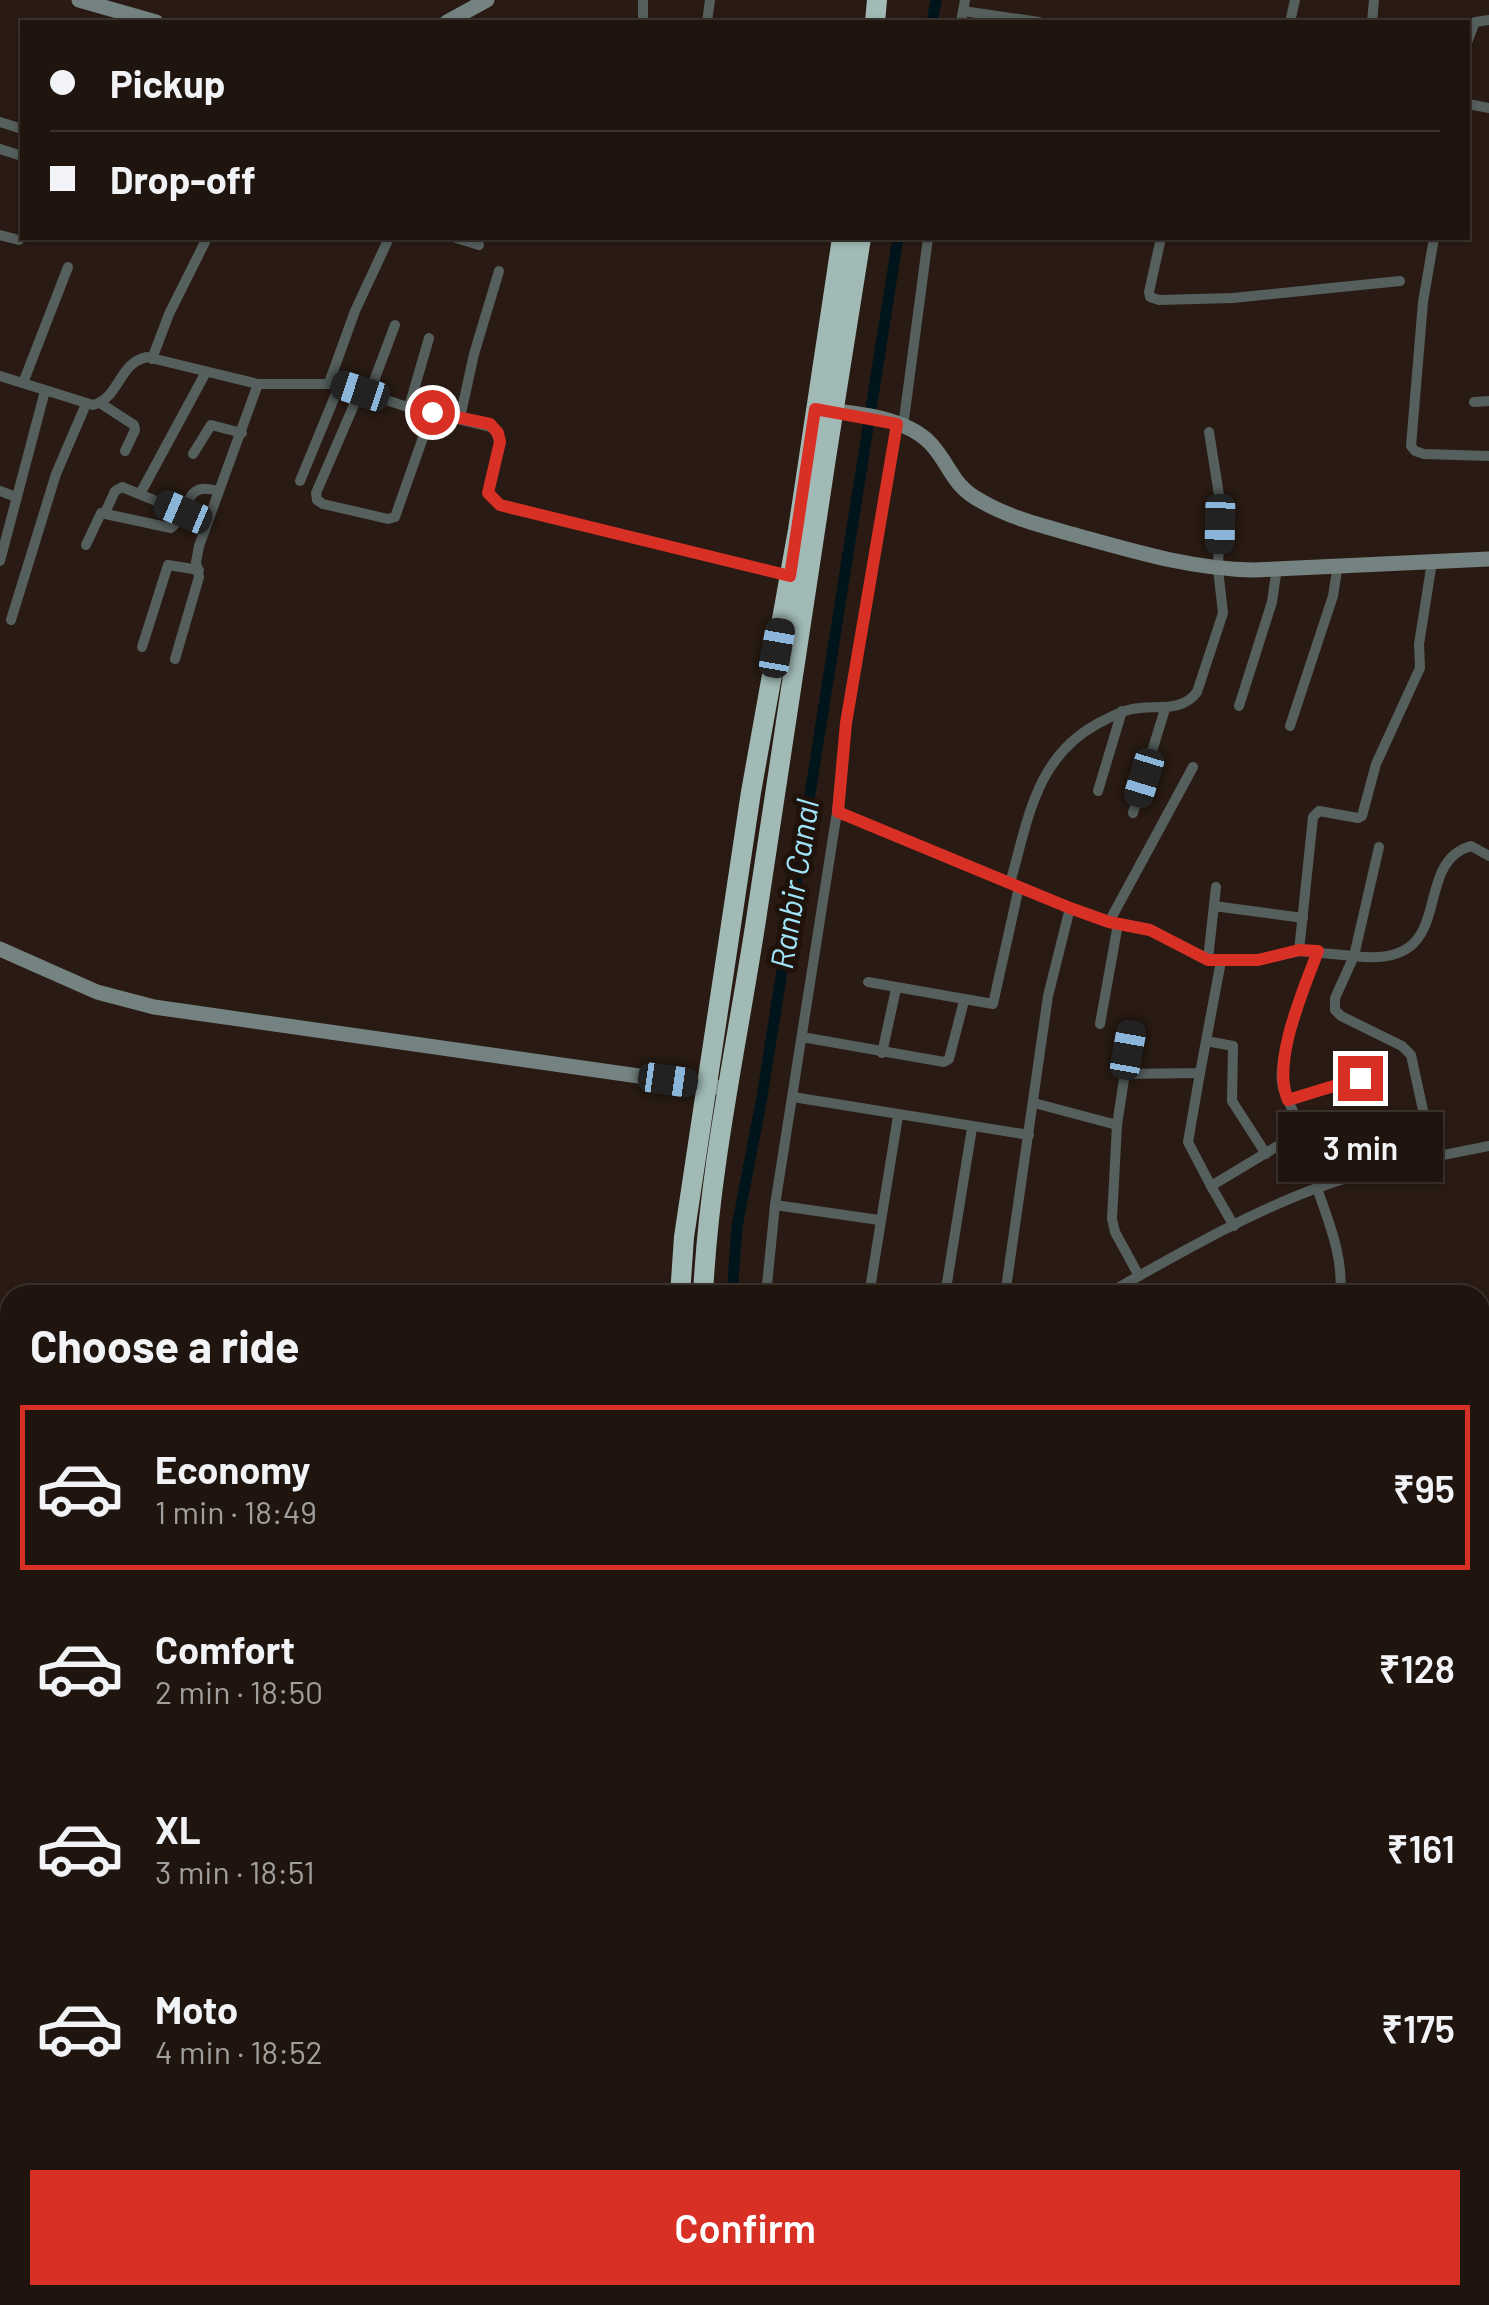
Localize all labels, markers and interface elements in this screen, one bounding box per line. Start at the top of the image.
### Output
text: Pickup [110,60,225,106]
text: Drop-off [110,156,256,202]
car [327,367,393,415]
route start [410,390,455,435]
car [150,486,216,538]
car [1204,494,1236,554]
car [757,616,797,680]
car [1121,745,1167,811]
water label: Ranbir Canal [761,796,825,972]
car [1108,1018,1148,1082]
route end [1338,1056,1383,1101]
car [636,1061,700,1099]
callout: 3 min [1278,1113,1442,1183]
text: 3 min [1323,1128,1398,1166]
text: Choose a ride [30,1318,300,1372]
icon: car [35,1443,125,1533]
text: Economy [155,1446,310,1492]
text: ₹95 [1393,1465,1455,1511]
text: 1 min · 18:49 [155,1492,317,1530]
icon: car [35,1623,125,1713]
text: Comfort [155,1626,295,1672]
text: ₹128 [1379,1645,1455,1691]
text: 2 min · 18:50 [155,1672,323,1710]
icon: car [35,1803,125,1893]
text: XL [155,1806,201,1852]
text: ₹161 [1387,1825,1455,1871]
text: 3 min · 18:51 [155,1852,315,1890]
icon: car [35,1983,125,2073]
text: Moto [155,1986,238,2032]
text: ₹175 [1381,2005,1455,2051]
text: 4 min · 18:52 [155,2032,323,2070]
button: Confirm [30,2170,1460,2285]

